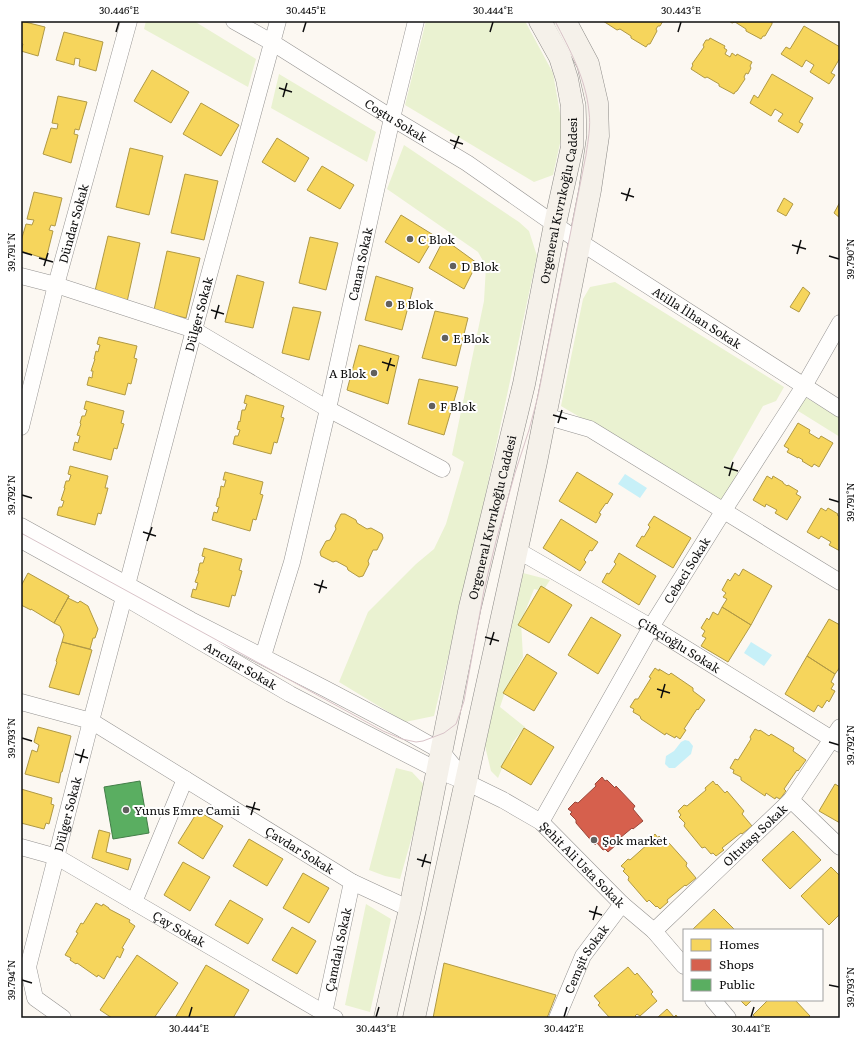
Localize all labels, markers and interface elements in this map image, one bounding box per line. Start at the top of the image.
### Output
text: 30.446°E [99,2,139,17]
text: 30.445°E [286,2,326,17]
text: 30.444°E [473,2,513,17]
text: 30.443°E [661,2,701,17]
street label: Coştu Sokak [361,94,431,147]
street label: Orgeneral Kıvrıkoğlu Caddesi [535,118,581,285]
street label: Dündar Sokak [53,181,93,265]
street label: Canan Sokak [343,225,377,302]
place label: C Blok [418,230,455,248]
text: 39.791°N [3,232,18,272]
marker: C Blok [405,234,415,244]
text: 39.790°N [842,238,857,280]
place label: D Blok [461,257,499,275]
marker: D Blok [448,261,458,271]
street label: Dülger Sokak [180,274,217,354]
street label: Atilla İlhan Sokak [649,282,746,353]
place label: B Blok [397,295,434,313]
marker: B Blok [384,299,394,309]
place label: E Blok [453,329,490,347]
marker: E Blok [440,333,450,343]
place label: A Blok [329,364,367,382]
marker: A Blok [369,368,379,378]
place label: F Blok [440,397,476,415]
marker: F Blok [427,401,437,411]
street label: Orgeneral Kıvrıkoğlu Caddesi [463,433,520,601]
text: 39.792°N [3,475,18,515]
text: 39.791°N [842,482,857,522]
street label: Cebeci Sokak [659,533,714,607]
street label: Çiftçioğlu Sokak [635,612,725,677]
street label: Arıcılar Sokak [201,637,281,694]
text: 39.793°N [3,718,18,758]
text: 39.792°N [842,725,857,765]
street label: Dülger Sokak [49,774,86,853]
street label: Oltutaşı Sokak [718,799,791,870]
place label: Yunus Emre Camii [134,801,240,819]
marker: Yunus Emre Camii [121,805,131,815]
street label: Şehit Ali Usta Sokak [536,817,630,912]
street label: Çavdar Sokak [262,822,338,878]
place label: Şok market [602,831,667,849]
marker: Şok market [589,835,599,845]
street label: Çamdalı Sokak [320,905,355,993]
street label: Çay Sokak [149,906,210,951]
street label: Cemşit Sokak [559,920,613,996]
legend [683,929,823,1001]
text: Homes [719,935,759,953]
text: Shops [719,955,754,973]
text: 39.794°N [3,960,18,1000]
text: 39.793°N [842,967,857,1007]
text: Public [719,975,755,993]
text: 30.444°E [169,1020,209,1035]
text: 30.443°E [356,1020,396,1035]
text: 30.442°E [544,1020,584,1035]
text: 30.441°E [732,1020,770,1035]

